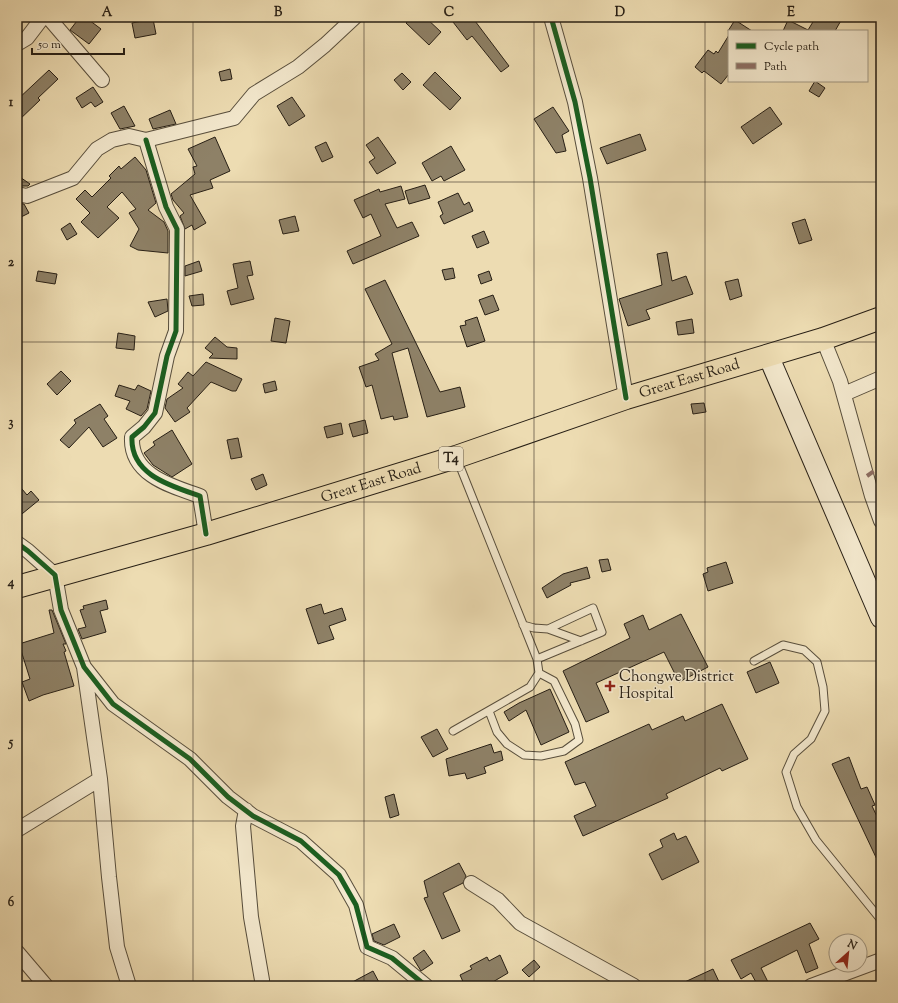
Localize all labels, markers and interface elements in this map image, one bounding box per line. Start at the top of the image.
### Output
text: A [102,4,113,22]
text: B [274,4,283,22]
text: C [444,4,454,22]
text: D [615,4,625,22]
text: E [787,4,795,22]
scale bar [32,30,124,56]
legend [728,30,868,82]
text: 50 m [37,36,61,54]
text: Cycle path [764,38,819,56]
text: Path [764,58,787,76]
text: 1 [9,94,14,112]
text: 2 [8,254,15,272]
street label: Great East Road [637,354,743,404]
text: 3 [8,414,14,432]
road number: T4 [439,447,463,471]
street label: Great East Road [318,458,424,509]
text: 4 [7,574,15,592]
place label: Chongwe District Hospital [619,667,734,705]
marker: Chongwe District Hospital [604,680,616,692]
text: 5 [8,734,14,752]
text: 6 [8,894,15,912]
north arrow [828,933,868,973]
text: N [844,935,860,954]

